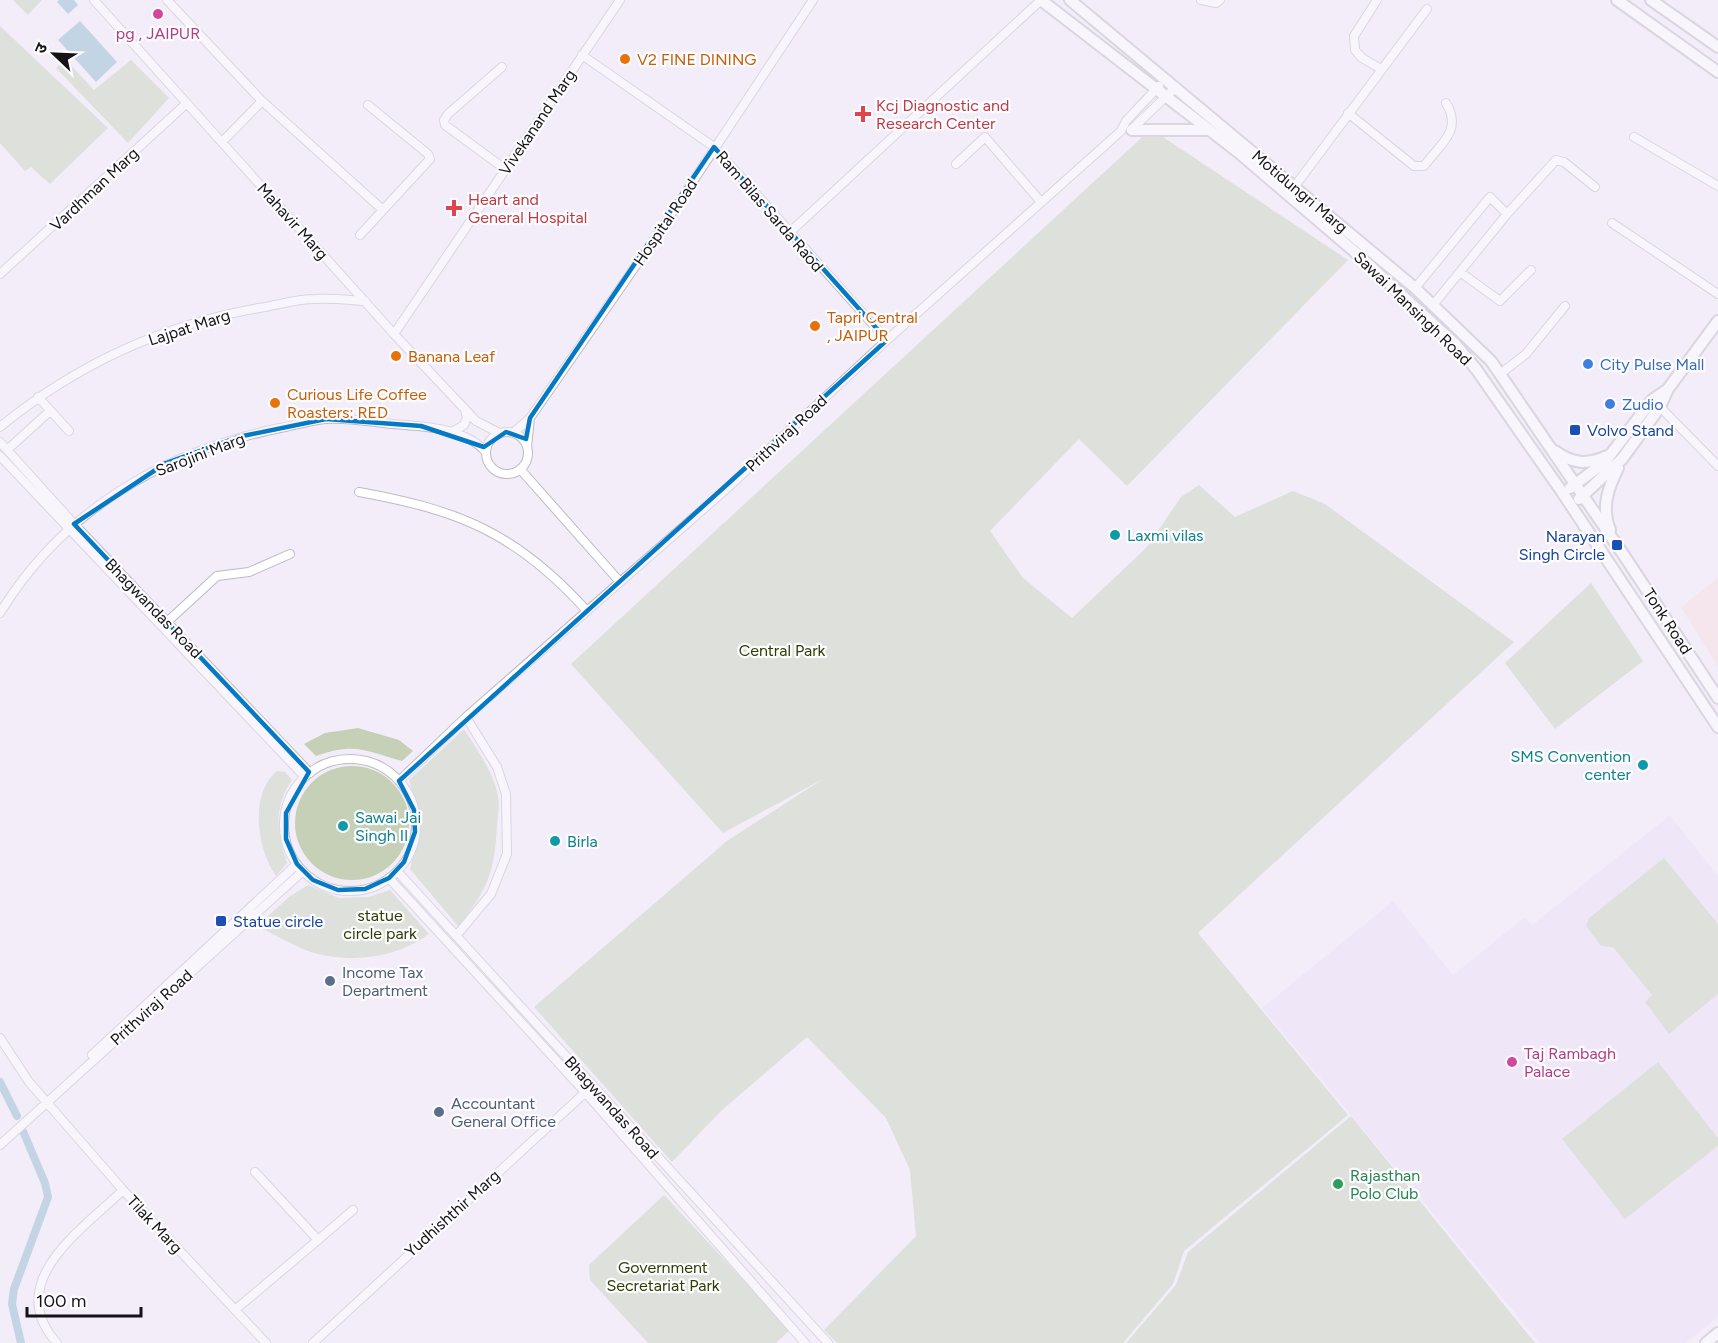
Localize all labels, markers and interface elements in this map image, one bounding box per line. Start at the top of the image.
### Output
marker: pg , JAIPUR [151,7,165,21]
north arrow [24,24,84,84]
place label: pg , JAIPUR [116,24,200,43]
text: उ [30,40,51,56]
place label: V2 FINE DINING [637,50,756,69]
marker: V2 FINE DINING [618,52,632,66]
street label: Vivekanand Marg [495,66,580,179]
place label: Kcj Diagnostic and Research Center [876,96,1009,133]
marker: Kcj Diagnostic and Research Center [854,105,872,123]
street label: Vardhman Marg [46,144,142,235]
street label: Motidungri Marg [1248,146,1351,237]
street label: Ram Bilas Sarda Raod [712,147,827,276]
street label: Hospital Road [629,175,701,269]
street label: Mahavir Marg [253,179,332,264]
place label: Heart and General Hospital [468,190,587,227]
marker: Heart and General Hospital [445,199,463,217]
street label: Sawai Mansingh Road [1350,247,1475,369]
street label: Lajpat Marg [146,305,232,350]
place label: Tapri Central , JAIPUR [827,308,918,345]
marker: Tapri Central , JAIPUR [808,319,822,333]
place label: Banana Leaf [408,347,495,366]
marker: Banana Leaf [389,349,403,363]
place label: City Pulse Mall [1600,355,1704,374]
marker: City Pulse Mall [1581,357,1595,371]
place label: Curious Life Coffee Roasters: RED [287,385,427,422]
street label: Prithviraj Road [742,391,831,476]
place label: Zudio [1622,395,1664,414]
marker: Curious Life Coffee Roasters: RED [268,396,282,410]
marker: Zudio [1603,397,1617,411]
place label: Volvo Stand [1587,421,1674,440]
marker: Volvo Stand [1568,423,1582,437]
street label: Sarojini Marg [153,429,247,480]
place label: Laxmi vilas [1127,526,1204,545]
place label: Narayan Singh Circle [1519,527,1605,564]
marker: Laxmi vilas [1108,528,1122,542]
marker: Narayan Singh Circle [1610,538,1624,552]
street label: Bhagwandas Road [101,554,206,662]
street label: Tonk Road [1639,585,1696,658]
park label: Central Park [739,641,826,660]
place label: SMS Convention center [1510,747,1632,784]
marker: SMS Convention center [1636,758,1650,772]
place label: Sawai Jai Singh II [355,808,421,845]
marker: Sawai Jai Singh II [336,819,350,833]
place label: Birla [567,832,598,851]
marker: Birla [548,834,562,848]
park label: statue circle park [343,906,417,943]
place label: Statue circle [233,912,324,931]
marker: Statue circle [214,914,228,928]
place label: Income Tax Department [342,963,428,1000]
street label: Prithviraj Road [106,966,196,1049]
marker: Income Tax Department [323,974,337,988]
place label: Taj Rambagh Palace [1524,1044,1616,1081]
street label: Bhagwandas Road [561,1052,663,1163]
marker: Taj Rambagh Palace [1505,1055,1519,1069]
place label: Accountant General Office [451,1094,556,1131]
marker: Accountant General Office [432,1105,446,1119]
street label: Yudhishthir Marg [401,1166,504,1261]
place label: Rajasthan Polo Club [1350,1166,1420,1203]
marker: Rajasthan Polo Club [1331,1177,1345,1191]
street label: Tilak Marg [123,1191,186,1257]
park label: Government Secretariat Park [606,1258,720,1295]
scale bar [27,1280,141,1318]
text: 100 m [36,1290,86,1312]

